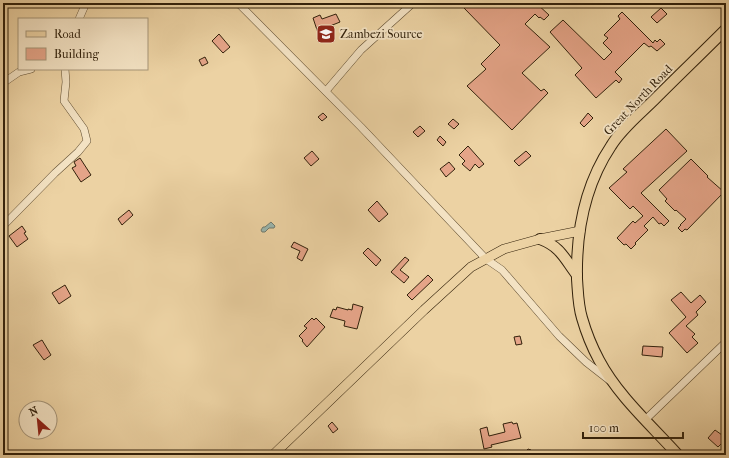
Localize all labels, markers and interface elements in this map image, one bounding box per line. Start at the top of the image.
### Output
legend [18,18,148,70]
school or university icon: Zambezi Source [315,23,337,45]
text: Road [54,27,81,41]
place label: Zambezi Source [340,27,423,41]
text: Building [54,47,99,61]
street label: Great North Road [601,62,675,138]
north arrow [18,400,58,440]
text: N [27,404,41,419]
scale bar [583,414,683,440]
text: 100 m [589,421,619,435]

